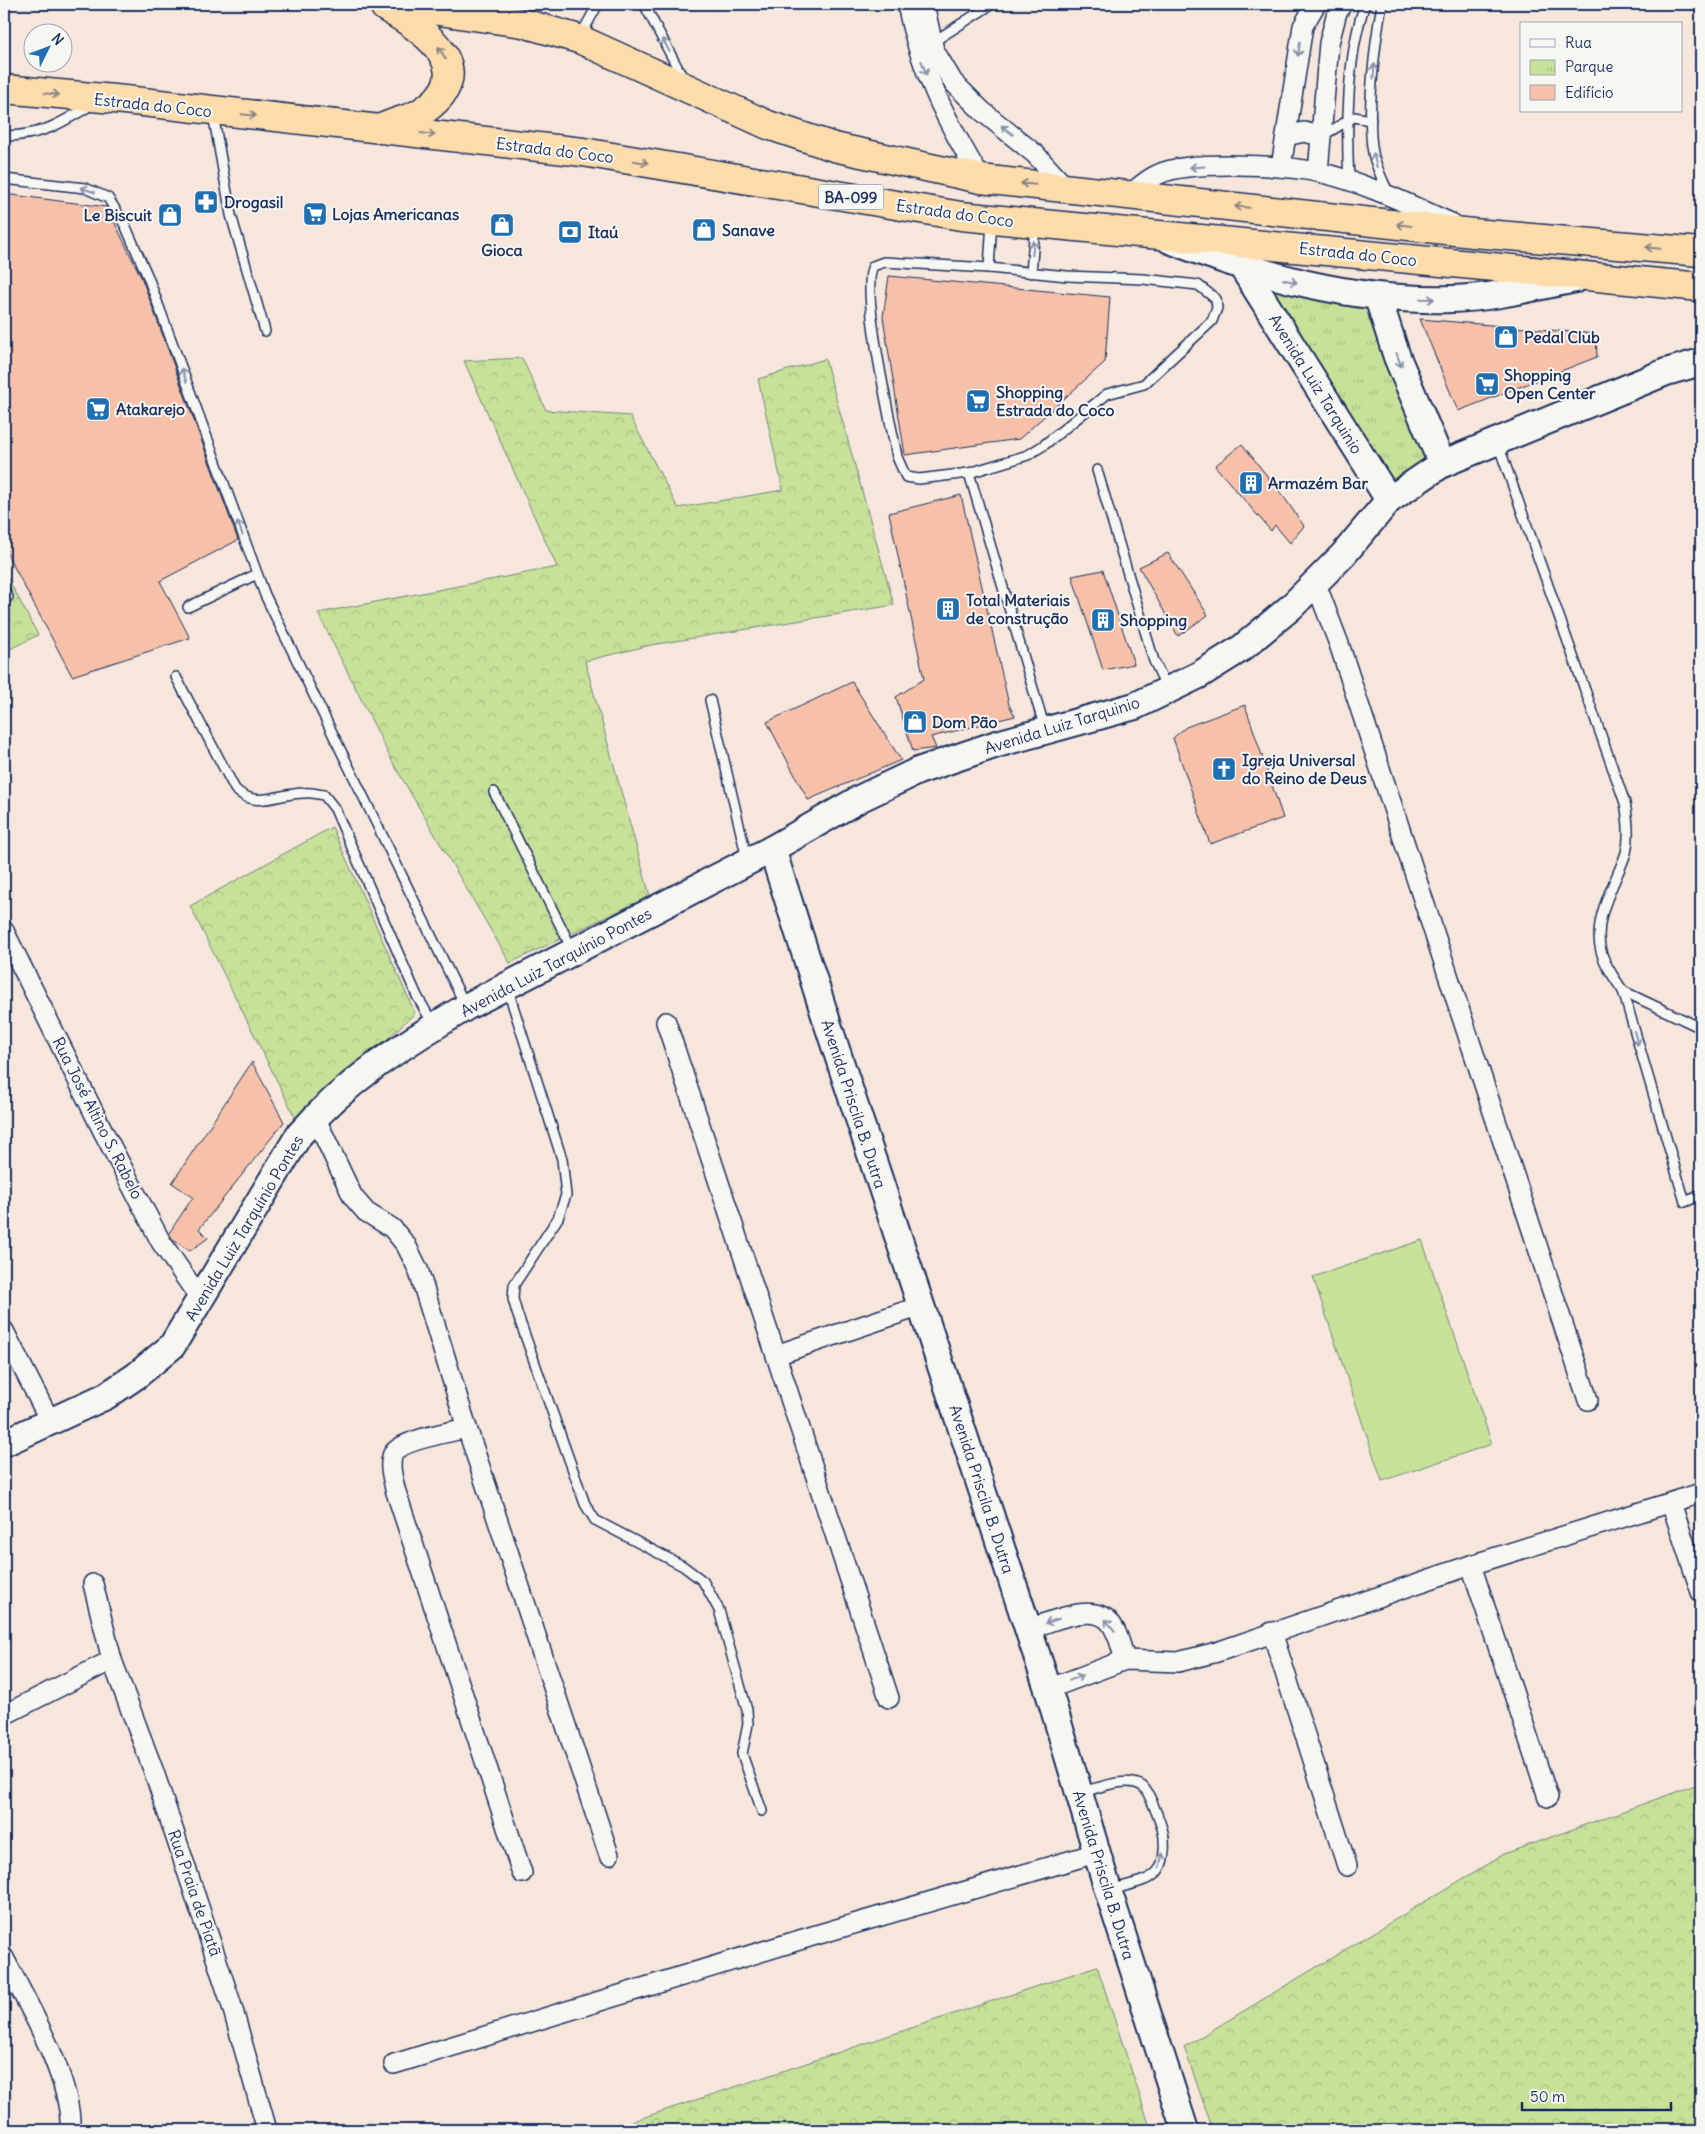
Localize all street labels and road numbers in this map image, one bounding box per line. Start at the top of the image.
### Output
street label: Estrada do Coco [93,89,213,121]
street label: Estrada do Coco [495,133,615,167]
road number: BA-099 [818,184,884,210]
street label: Estrada do Coco [895,195,1015,231]
street label: Estrada do Coco [1298,238,1418,270]
street label: Avenida Luiz Tarquinio [1265,310,1367,458]
street label: Avenida Luiz Tarquinio [982,692,1142,758]
street label: Avenida Luiz Tarquínio Pontes [457,903,655,1021]
street label: Avenida Priscila B. Dutra [817,1017,891,1191]
street label: Rua José Altino S. Rabelo [48,1034,148,1202]
street label: Avenida Luiz Tarquínio Pontes [180,1131,308,1325]
street label: Avenida Priscila B. Dutra [945,1402,1019,1576]
street label: Avenida Priscila B. Dutra [1069,1788,1139,1962]
street label: Rua Praia de Piatã [164,1827,226,1959]

